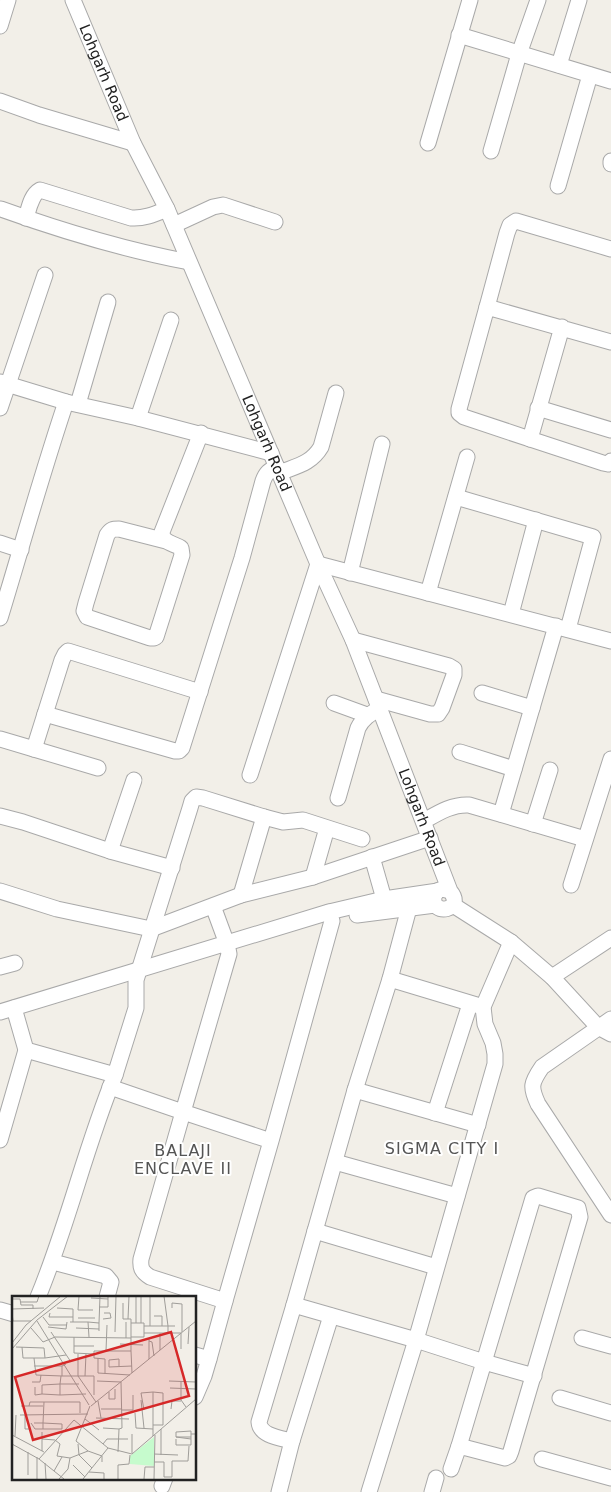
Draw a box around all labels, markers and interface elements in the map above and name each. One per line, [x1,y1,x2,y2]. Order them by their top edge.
street label: Lohgarh Road [75,22,132,124]
street label: Lohgarh Road [238,392,295,494]
street label: Lohgarh Road [395,766,449,869]
district label: SIGMA CITY I [385,1139,499,1158]
district label: BALAJI ENCLAVE II [134,1141,232,1178]
inset map [12,1296,196,1480]

